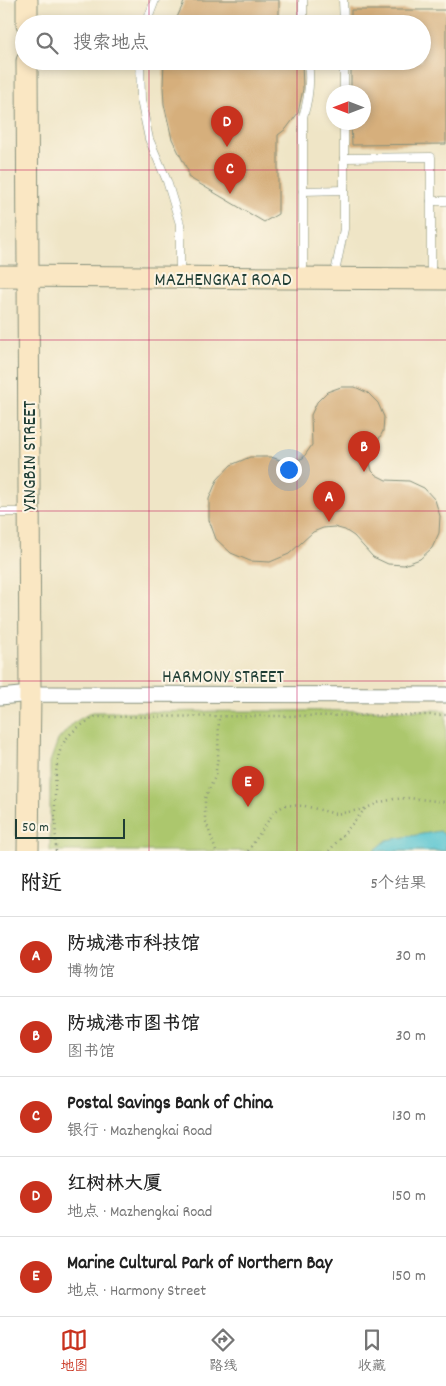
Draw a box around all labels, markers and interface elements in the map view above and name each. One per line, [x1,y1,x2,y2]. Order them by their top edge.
search box [15,15,431,70]
icon: search [33,29,61,57]
text: 搜索地点 [73,31,149,58]
north arrow [326,85,371,130]
pin: D [211,106,243,147]
pin: C [214,153,246,194]
street label: MAZHENGKAI ROAD [155,268,292,295]
street label: YINGBIN STREET [18,400,45,511]
pin: B [348,431,380,472]
your location [276,457,302,483]
pin: A [313,481,345,522]
street label: HARMONY STREET [162,665,284,692]
pin: E [232,766,264,807]
scale bar [15,816,125,839]
text: 50 m [22,818,49,838]
text: 附近 [20,870,62,900]
text: 5个结果 [371,873,426,896]
text: 防城港市科技馆 [67,932,200,959]
text: A [32,945,40,968]
text: 30 m [396,945,426,968]
text: 博物馆 [67,961,115,984]
text: 防城港市图书馆 [67,1012,200,1039]
text: B [32,1025,40,1048]
text: 30 m [396,1025,426,1048]
text: 图书馆 [67,1041,115,1064]
text: Postal Savings Bank of China [67,1091,273,1118]
text: C [32,1105,40,1128]
text: 130 m [392,1105,426,1128]
text: 银行 · Mazhengkai Road [67,1120,212,1143]
text: 红树林大厦 [67,1172,162,1199]
text: D [32,1185,40,1208]
text: 150 m [392,1185,426,1208]
text: 地点 · Mazhengkai Road [67,1201,212,1224]
text: Marine Cultural Park of Northern Bay [67,1251,332,1278]
text: E [32,1265,40,1288]
text: 150 m [392,1265,426,1288]
text: 地点 · Harmony Street [67,1280,206,1303]
tab: 地图 [60,1326,88,1377]
tab: 路线 [209,1326,237,1377]
tab: 收藏 [358,1326,386,1377]

